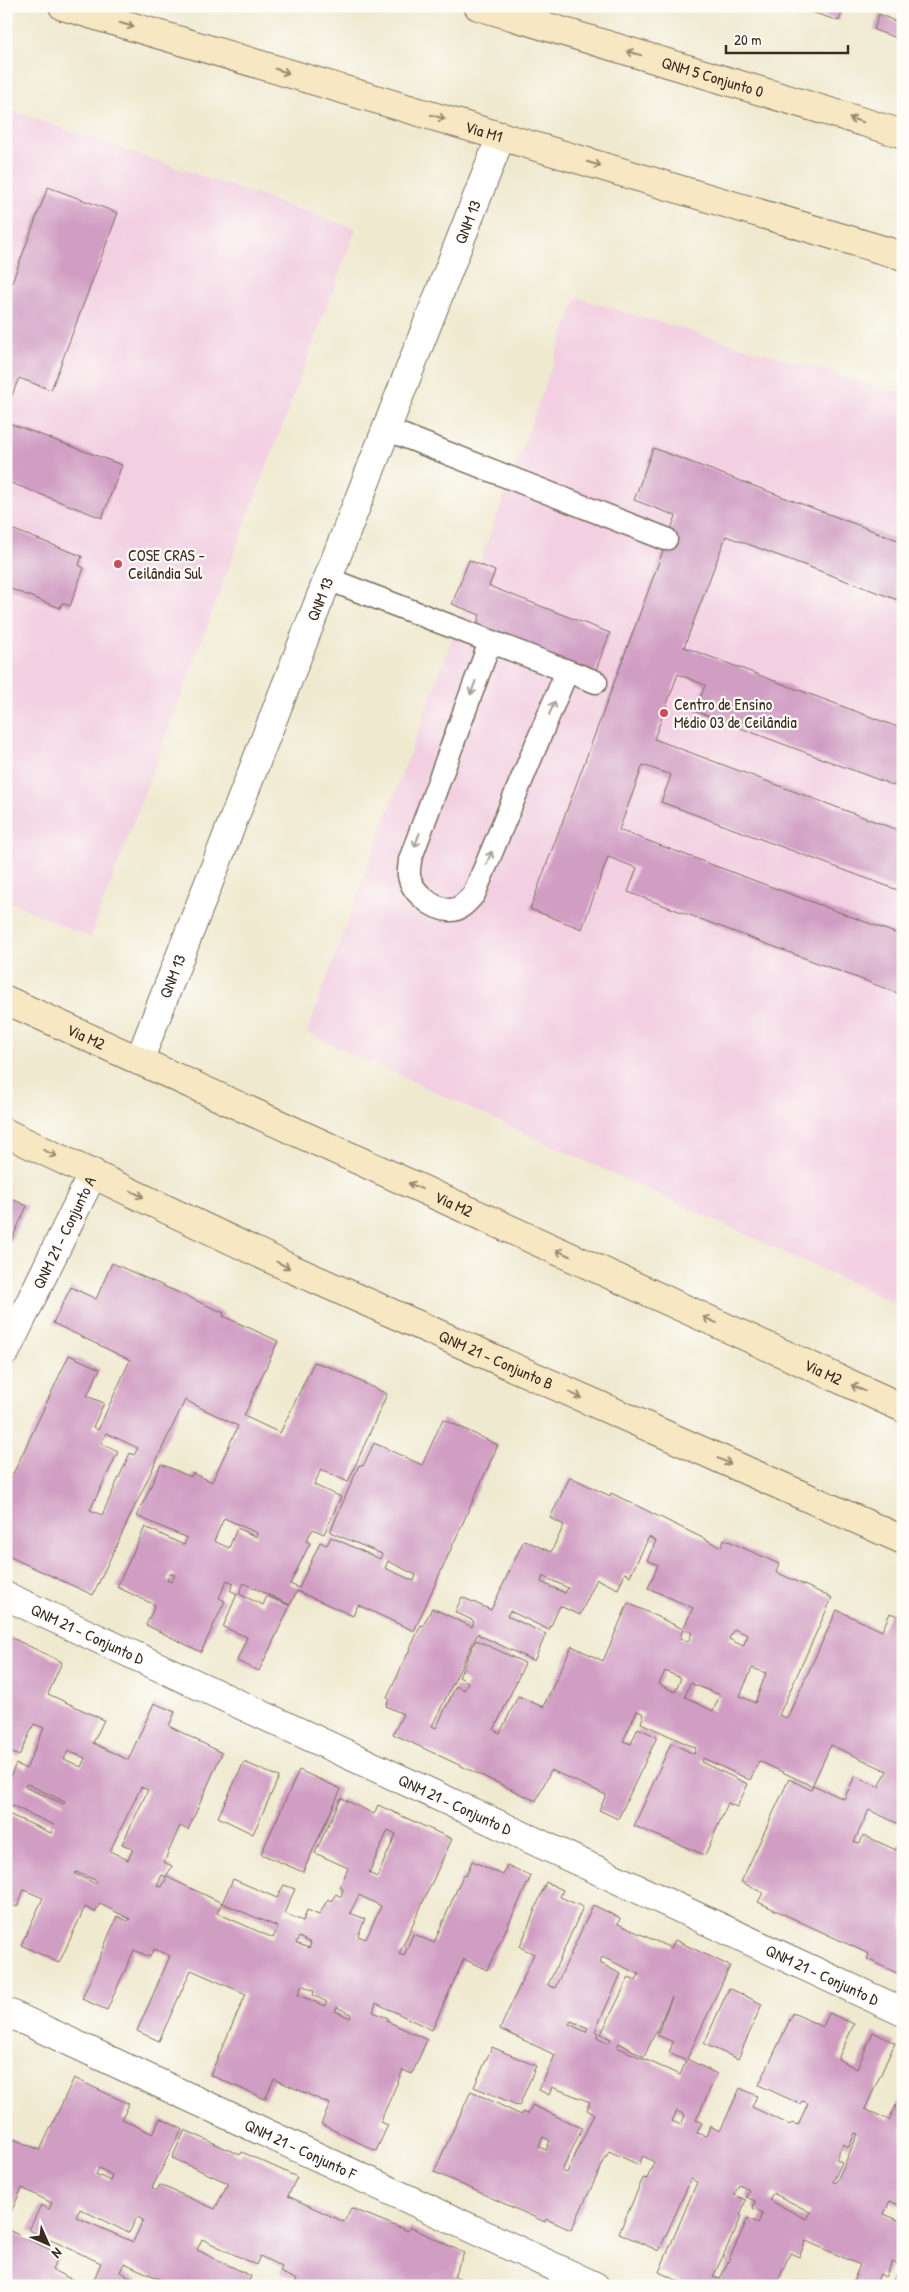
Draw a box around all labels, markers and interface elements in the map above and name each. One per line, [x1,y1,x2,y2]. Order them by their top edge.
one-way arrow [118,21,134,31]
scale bar [726,22,849,54]
text: 20 m [734,29,761,50]
one-way arrow [626,48,642,57]
street label: QNM 5 Conjunto 0 [659,51,766,102]
one-way arrow [274,67,290,77]
one-way arrow [430,113,446,123]
street label: Via M1 [462,115,505,147]
one-way arrow [848,115,864,125]
one-way arrow [586,159,602,169]
street label: QNM 13 [449,197,486,247]
place label: COSE CRAS - Ceilândia Sul [128,544,205,584]
marker: COSE CRAS - Ceilândia Sul [112,558,124,570]
street label: QNM 13 [301,574,338,624]
one-way arrow [468,680,477,695]
place label: Centro de Ensino Médio 03 de Ceilândia [674,693,797,733]
one-way arrow [547,701,557,716]
marker: Centro de Ensino Médio 03 de Ceilândia [658,707,670,719]
one-way arrow [412,832,421,848]
one-way arrow [485,851,495,866]
street label: QNM 13 [154,951,191,1001]
street label: Via M2 [64,1018,109,1055]
one-way arrow [42,1148,57,1158]
street label: QNM 21 - Conjunto A [27,1172,101,1292]
one-way arrow [408,1180,423,1190]
street label: Via M2 [431,1185,477,1222]
one-way arrow [129,1190,144,1199]
one-way arrow [556,1248,571,1258]
one-way arrow [275,1261,290,1270]
one-way arrow [703,1315,718,1325]
street label: QNM 21 - Conjunto B [435,1324,557,1394]
street label: Via M2 [801,1354,846,1390]
one-way arrow [851,1382,866,1392]
one-way arrow [567,1391,582,1400]
one-way arrow [716,1457,731,1466]
street label: QNM 21 - Conjunto D [27,1598,148,1670]
street label: QNM 21 - Conjunto D [395,1769,516,1840]
street label: QNM 21 - Conjunto D [762,1939,883,2011]
street label: QNM 21 - Conjunto F [241,2114,361,2185]
north arrow [22,2220,72,2270]
text: N [48,2244,67,2263]

